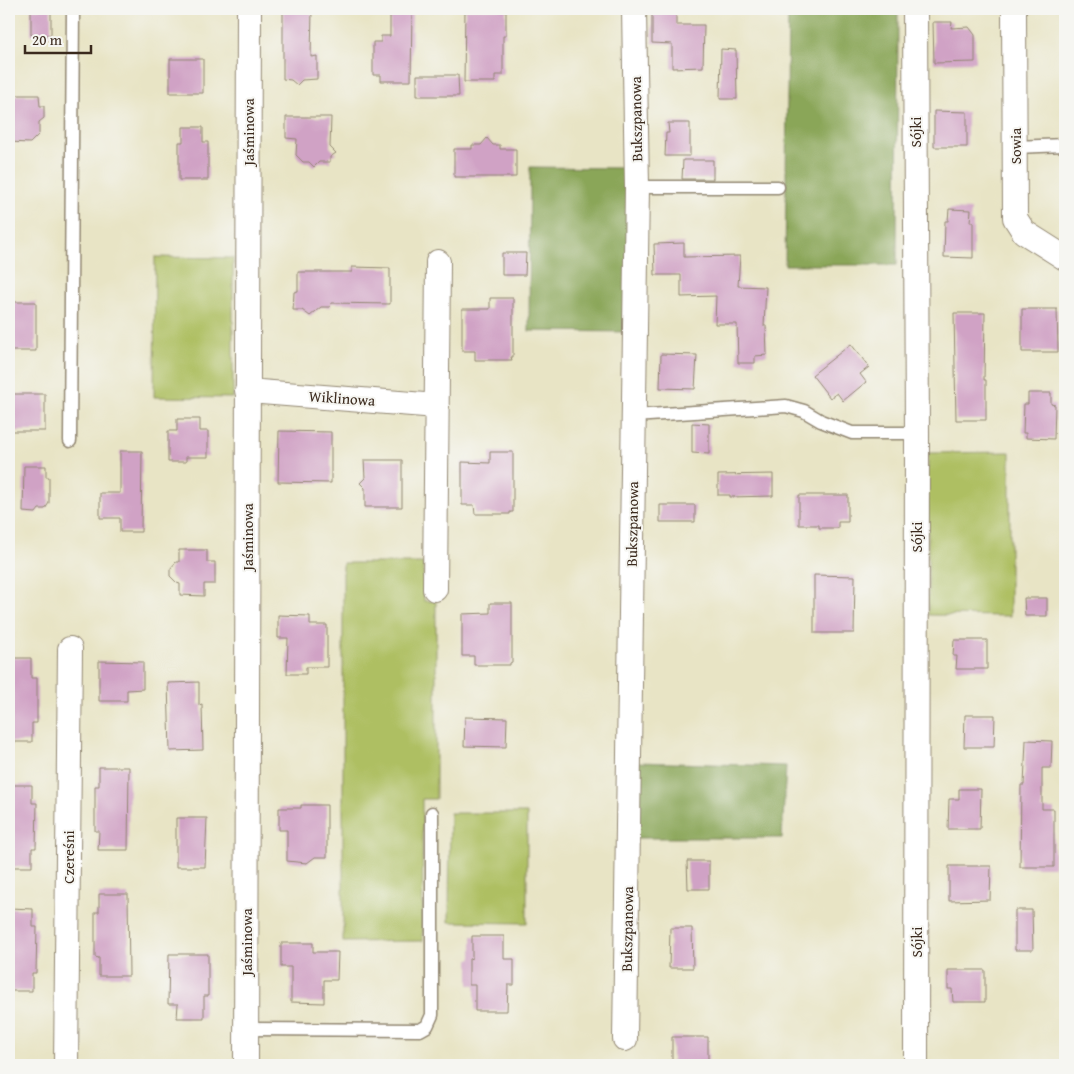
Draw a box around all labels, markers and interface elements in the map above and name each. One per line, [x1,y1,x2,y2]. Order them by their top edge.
scale bar [25,22,91,54]
text: 20 m [32,29,63,50]
street label: Bukszpanowa [625,76,647,162]
street label: Jaśminowa [238,98,259,168]
street label: Sójki [905,117,926,147]
street label: Sowia [1005,128,1026,164]
street label: Wiklinowa [308,385,376,411]
street label: Bukszpanowa [621,481,643,567]
street label: Jaśminowa [237,503,258,573]
street label: Sójki [906,522,927,552]
street label: Czereśni [58,830,79,884]
street label: Bukszpanowa [616,886,638,972]
street label: Jaśminowa [236,908,257,978]
street label: Sójki [906,927,927,957]

